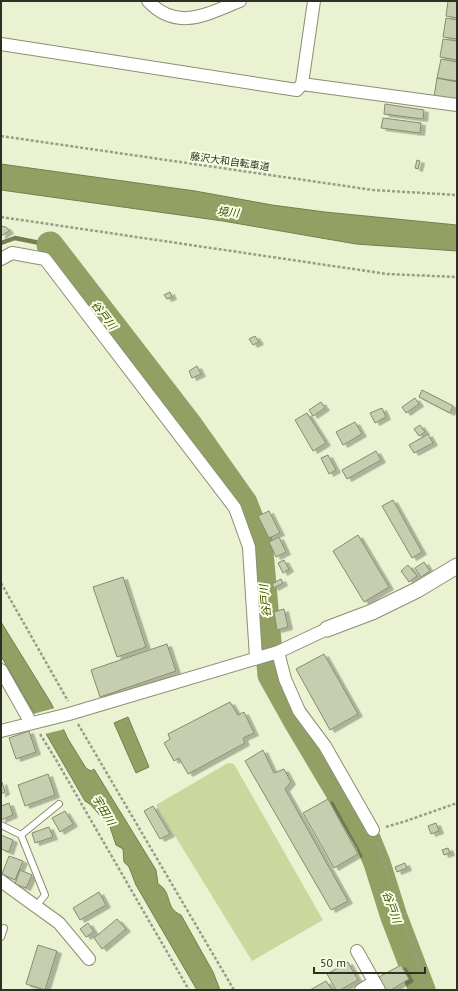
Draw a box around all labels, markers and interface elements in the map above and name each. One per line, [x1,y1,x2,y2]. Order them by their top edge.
street label: 藤沢大和自転車道 [189,149,270,173]
water label: 境川 [216,204,241,220]
water label: 谷戸川 [88,298,120,333]
water label: 谷戸川 [257,583,273,618]
water label: 宇田川 [90,792,119,829]
water label: 谷戸川 [380,889,405,926]
scale bar [314,949,425,975]
text: 50 m [320,955,346,970]

